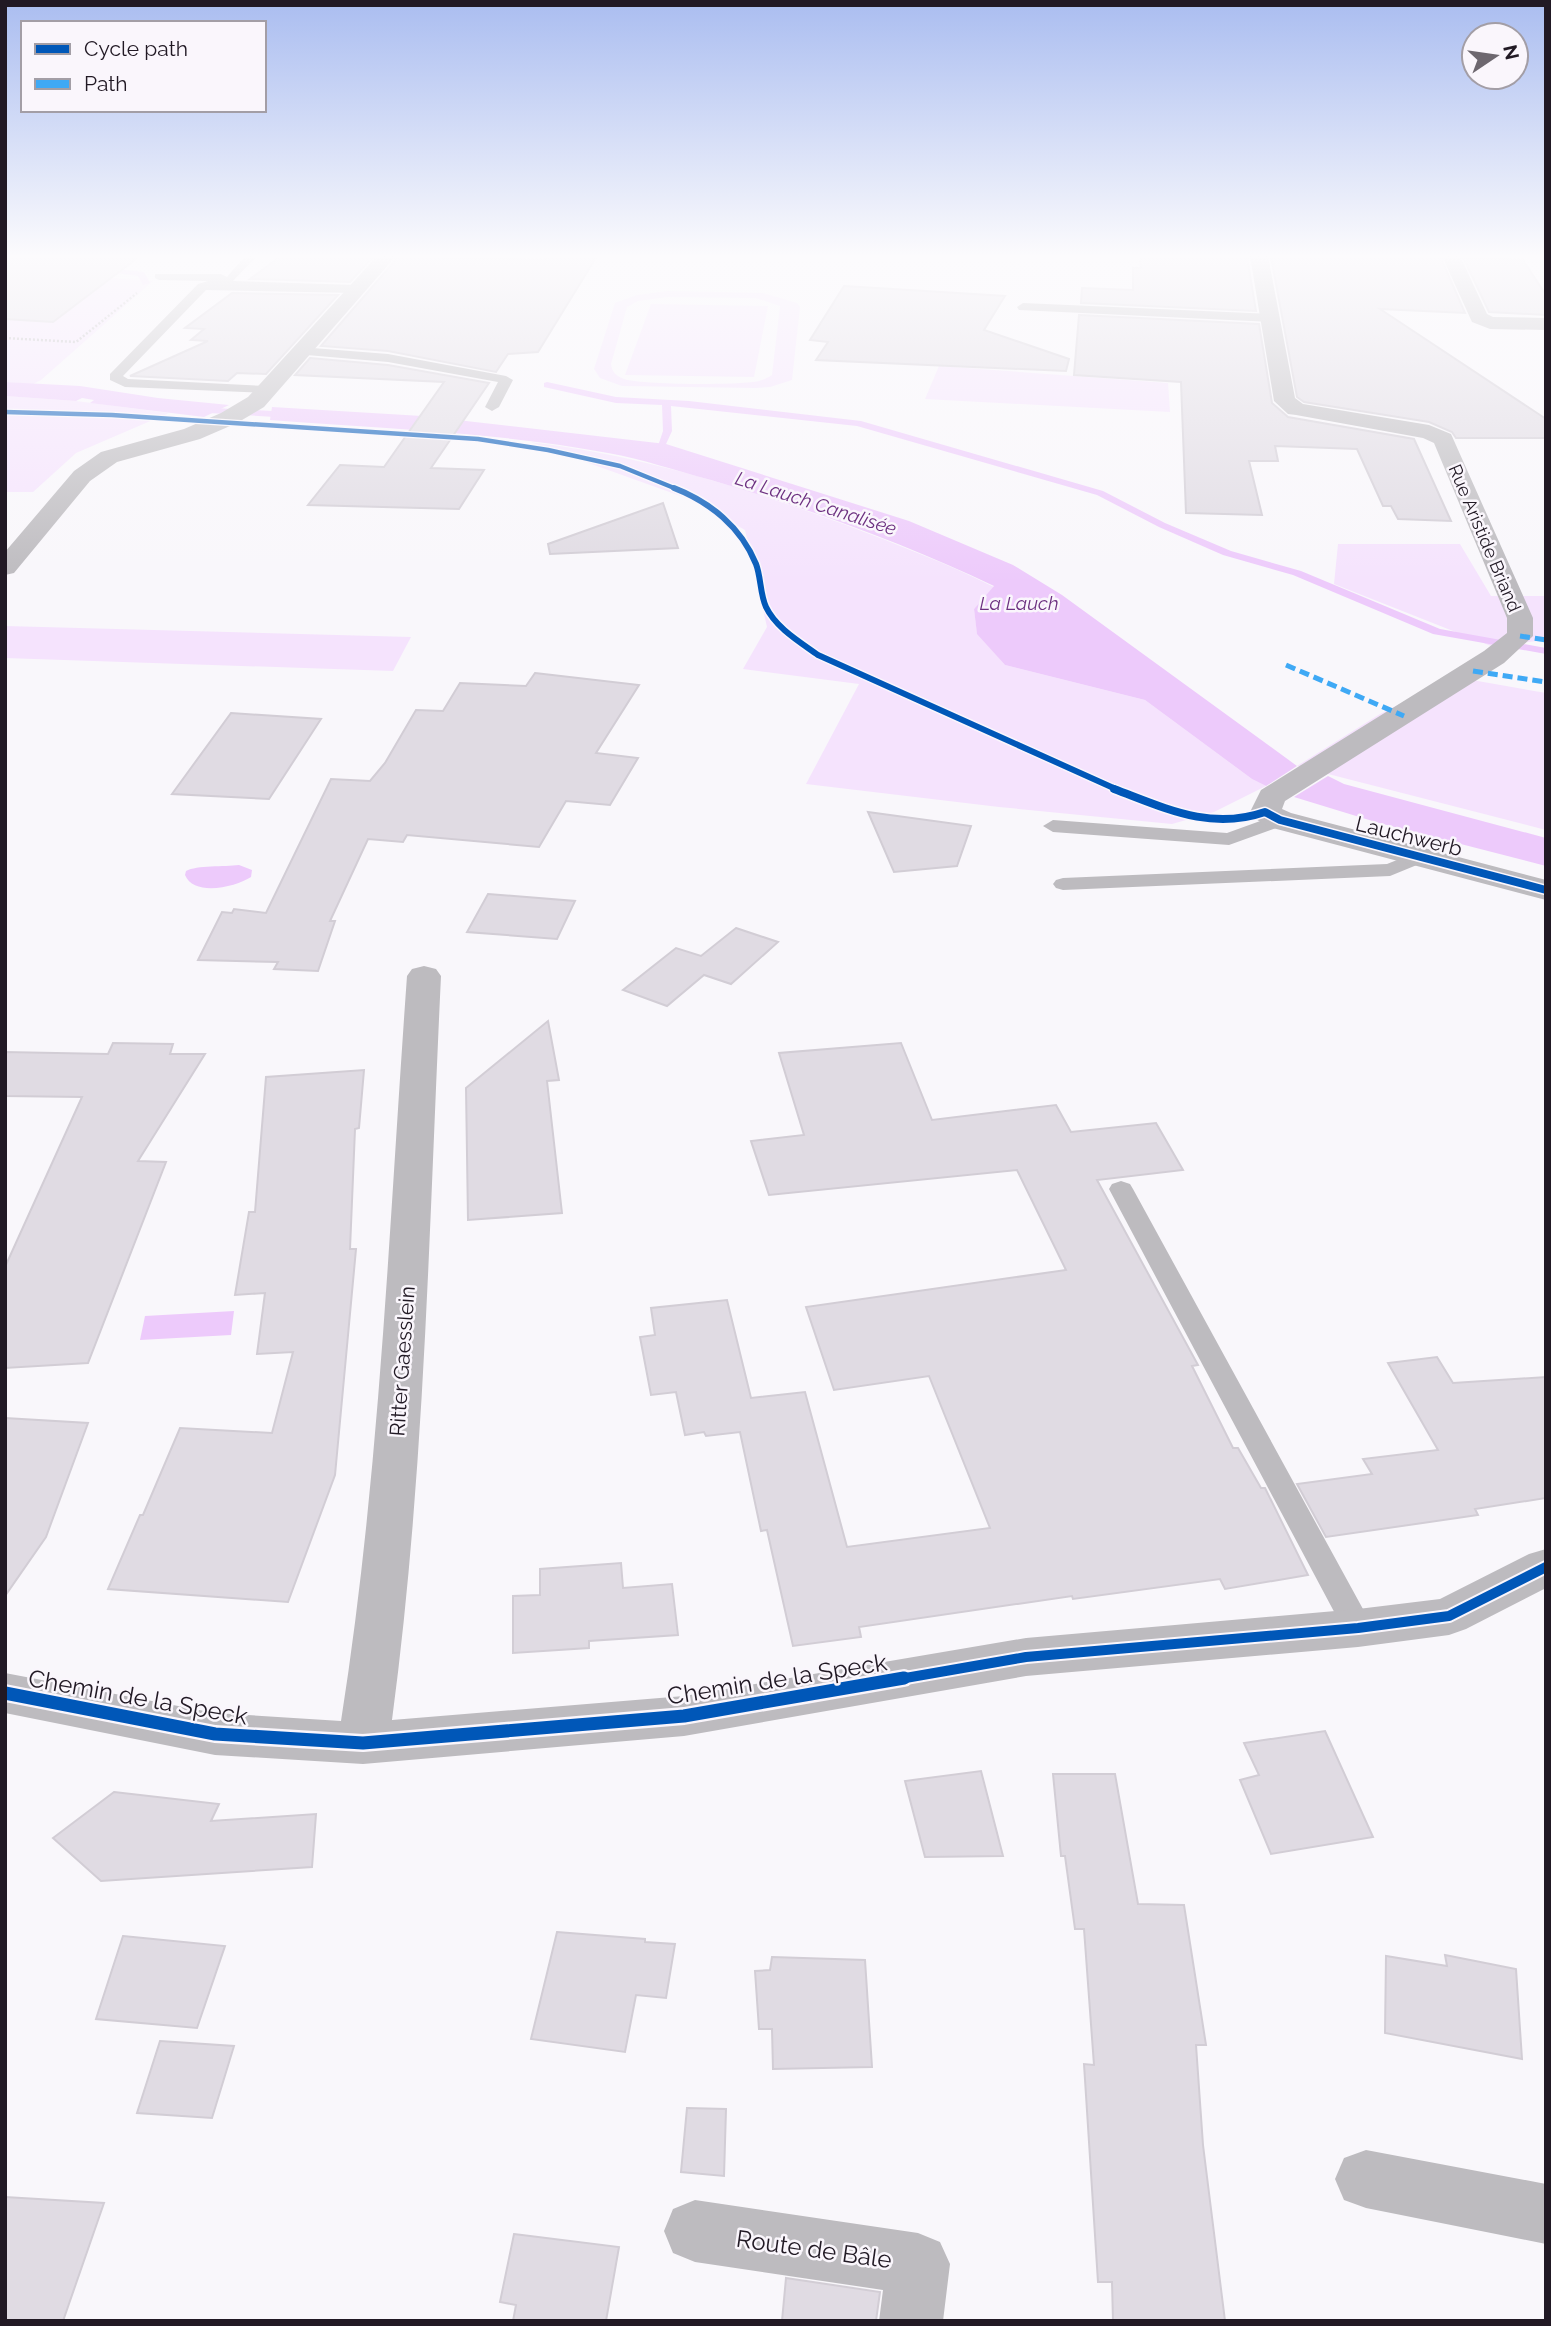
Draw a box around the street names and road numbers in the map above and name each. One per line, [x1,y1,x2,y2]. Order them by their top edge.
street label: Rue Aristide Briand [1444,461,1526,615]
street label: Lauchwerb [1353,811,1465,861]
street label: Ritter Gaesslein [384,1285,420,1437]
street label: Chemin de la Speck [665,1647,889,1711]
street label: Chemin de la Speck [26,1663,250,1731]
street label: Route de Bâle [734,2224,894,2274]

